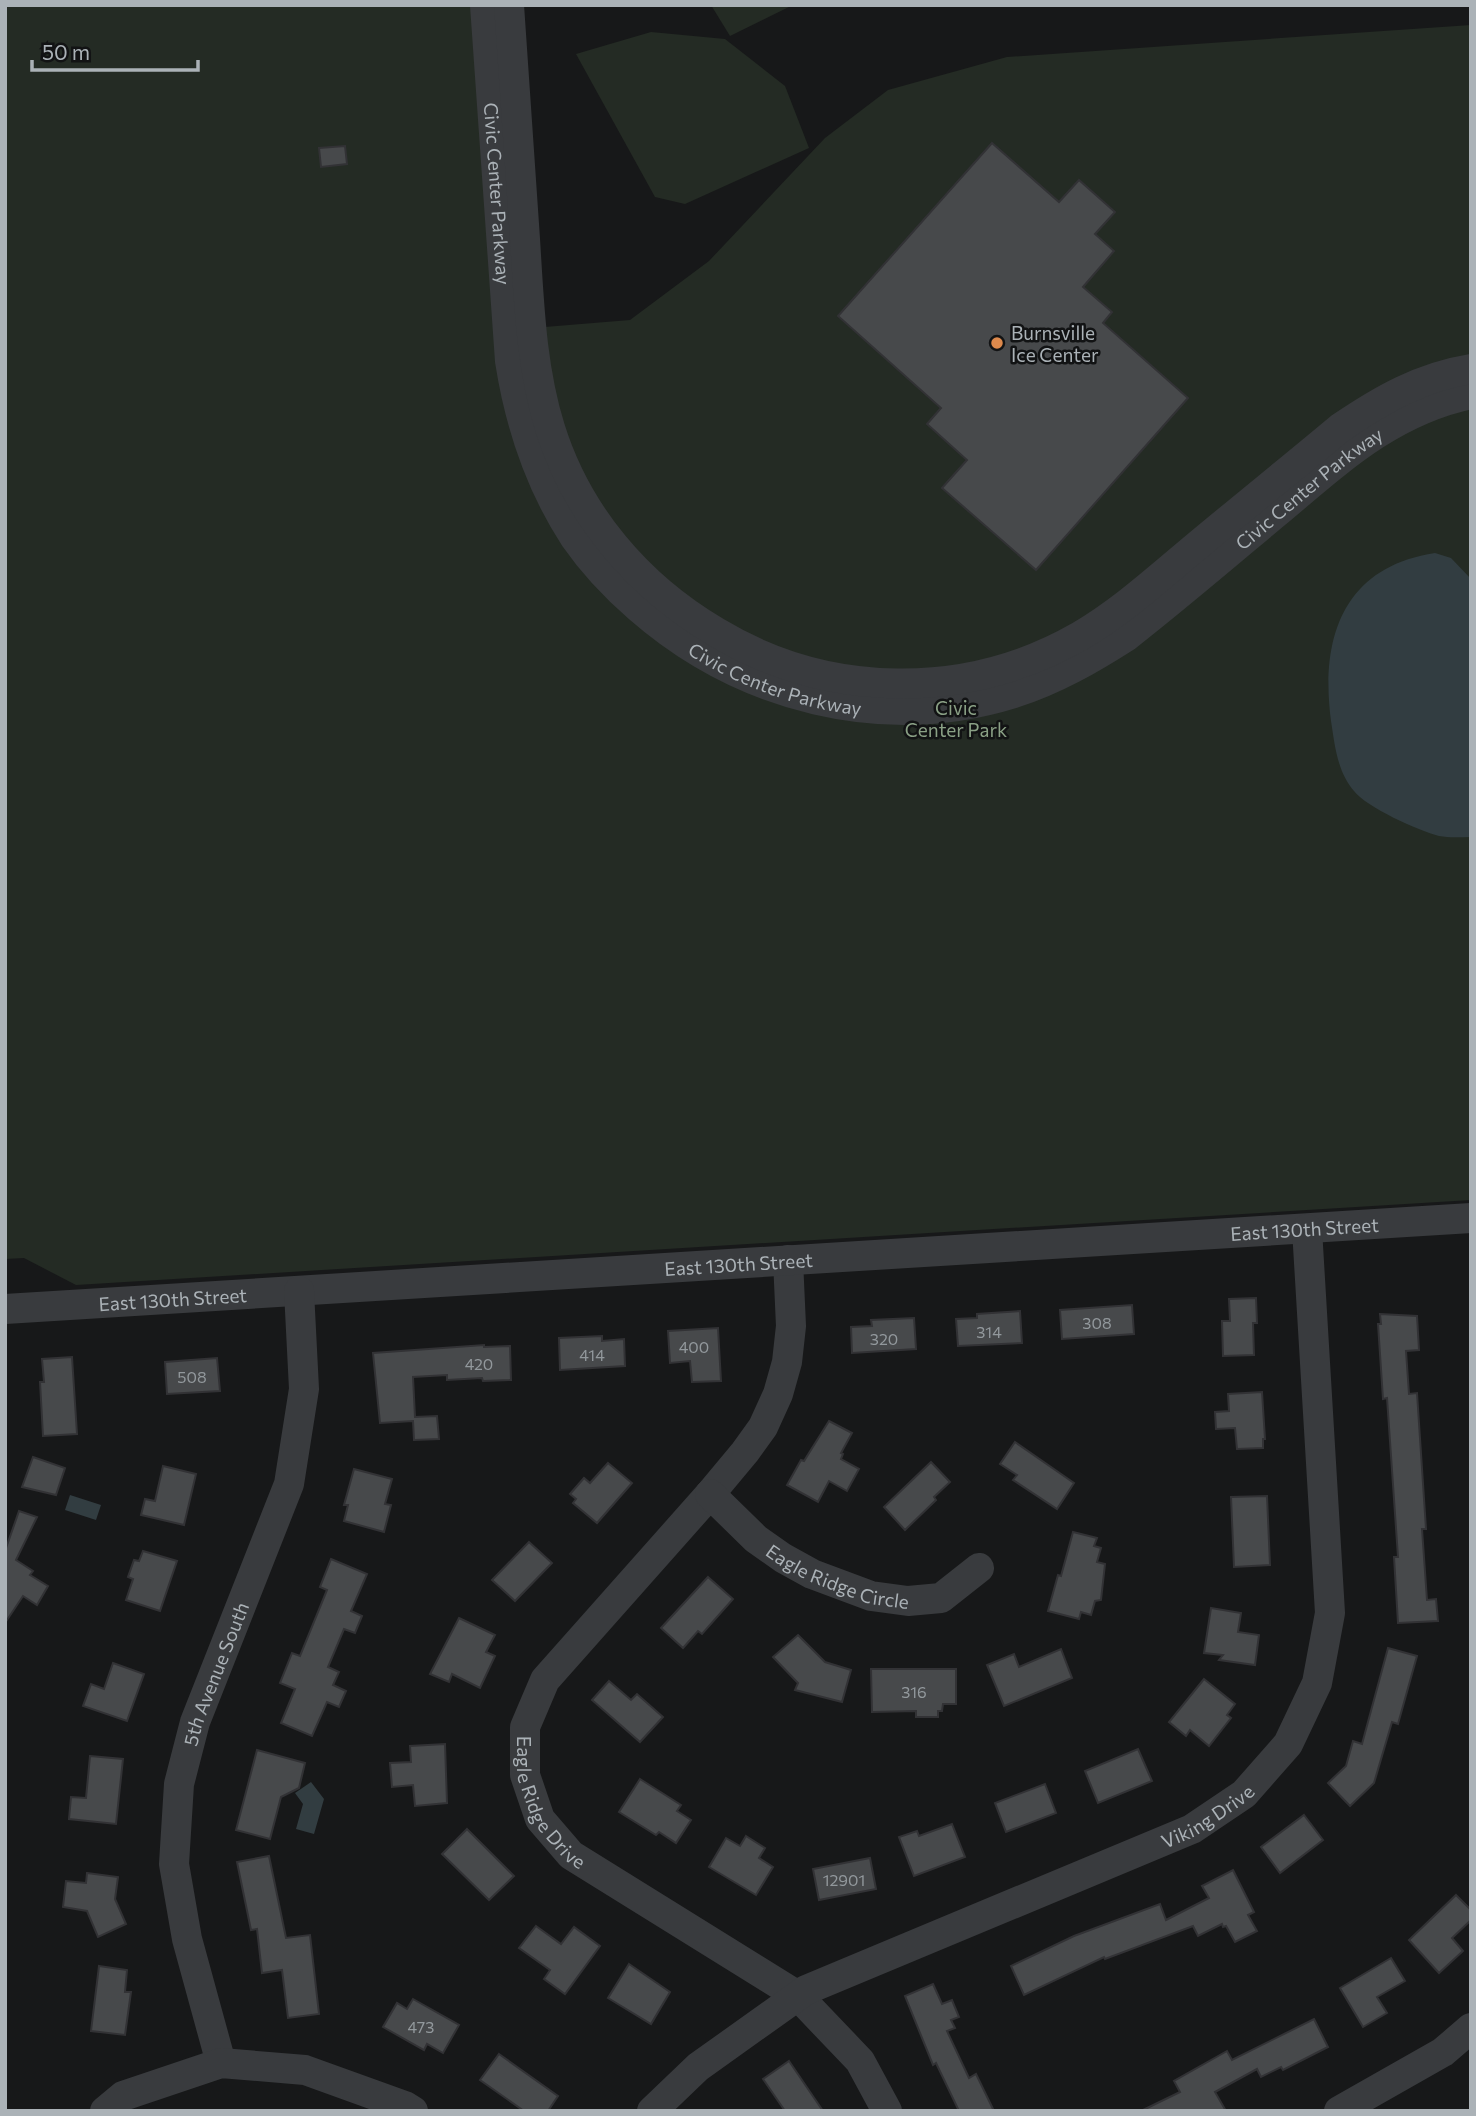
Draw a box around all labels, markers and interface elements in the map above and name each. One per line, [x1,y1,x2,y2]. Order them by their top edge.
scale bar [32,28,198,72]
text: 50 m [42,39,90,64]
street label: Civic Center Parkway [480,102,516,286]
place label: Burnsville Ice Center [1011,321,1099,366]
marker: Burnsville Ice Center [989,335,1005,351]
street label: Civic Center Parkway [1230,422,1387,554]
street label: Civic Center Parkway [685,637,863,719]
park label: Civic Center Park [905,696,1007,741]
street label: East 130th Street [1230,1212,1380,1244]
street label: East 130th Street [664,1247,814,1280]
street label: East 130th Street [98,1282,248,1315]
house number: 308 [1082,1313,1112,1332]
house number: 314 [976,1322,1002,1341]
house number: 320 [870,1329,898,1348]
house number: 400 [679,1337,709,1356]
house number: 414 [579,1345,605,1364]
house number: 420 [465,1354,493,1373]
house number: 508 [177,1367,207,1386]
street label: Eagle Ridge Circle [762,1539,911,1613]
street label: 5th Avenue South [178,1599,253,1748]
house number: 316 [901,1682,927,1701]
street label: Eagle Ridge Drive [513,1736,590,1873]
street label: Viking Drive [1158,1780,1258,1852]
house number: 12901 [823,1870,865,1889]
house number: 473 [408,2017,434,2036]

